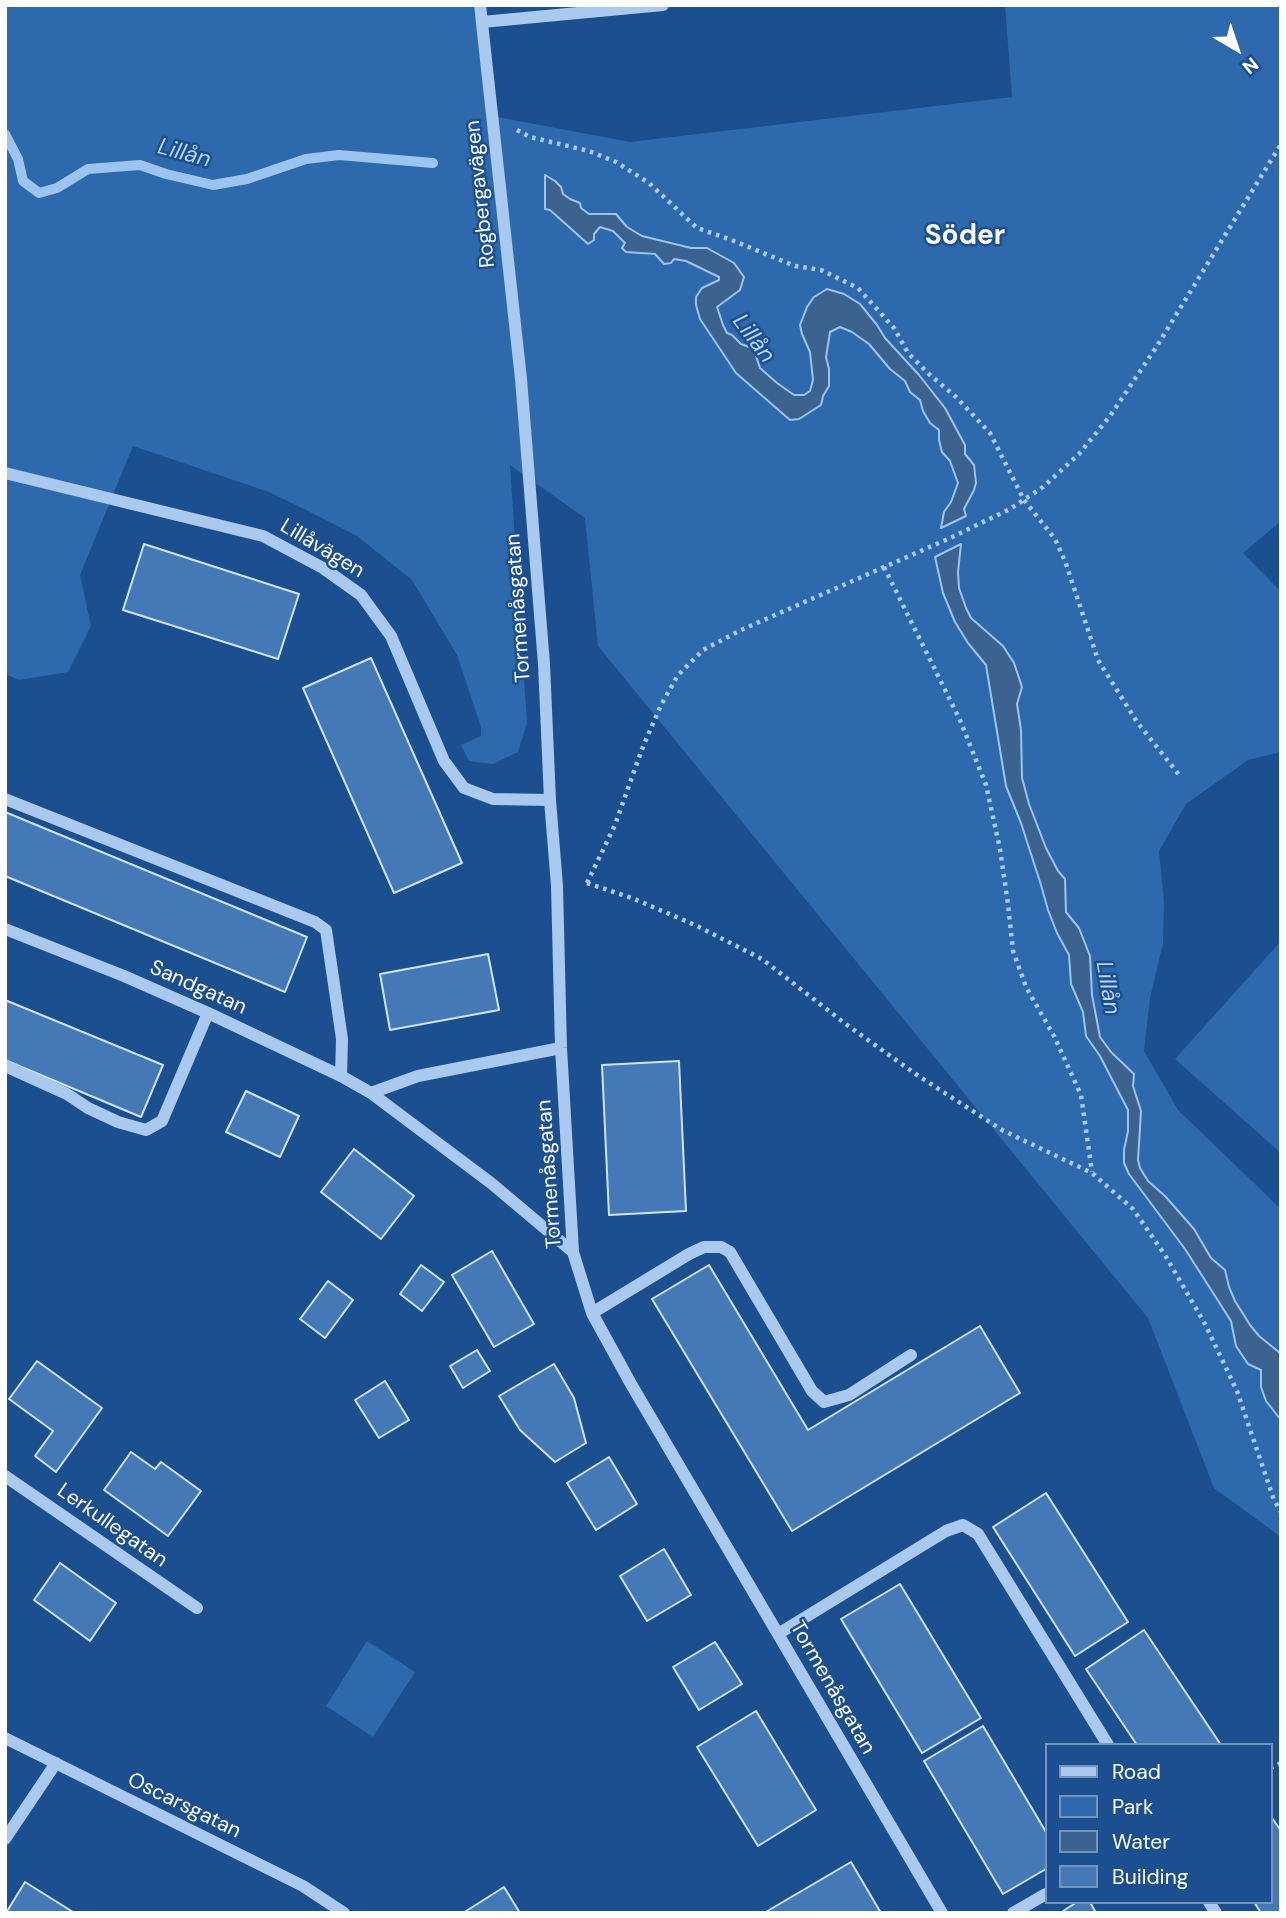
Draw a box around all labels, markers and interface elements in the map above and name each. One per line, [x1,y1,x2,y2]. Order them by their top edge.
north arrow [1202,14,1272,84]
text: N [1237,52,1264,80]
street label: Rogbergavägen [461,119,501,269]
water label: Lillån [154,134,214,174]
district label: Söder [925,220,1005,254]
water label: Lillån [726,309,780,369]
street label: Lillåvägen [275,514,369,584]
street label: Tormenåsgatan [501,533,537,683]
street label: Sandgatan [146,955,250,1021]
water label: Lillån [1089,959,1125,1017]
street label: Tormenåsgatan [532,1099,568,1249]
street label: Lerkullegatan [52,1479,172,1573]
street label: Tormenåsgatan [784,1617,880,1759]
legend [1044,1743,1272,1904]
text: Road [1112,1758,1161,1786]
street label: Oscarsgatan [123,1768,245,1844]
text: Park [1112,1793,1153,1821]
text: Water [1112,1828,1170,1856]
text: Building [1112,1863,1188,1891]

